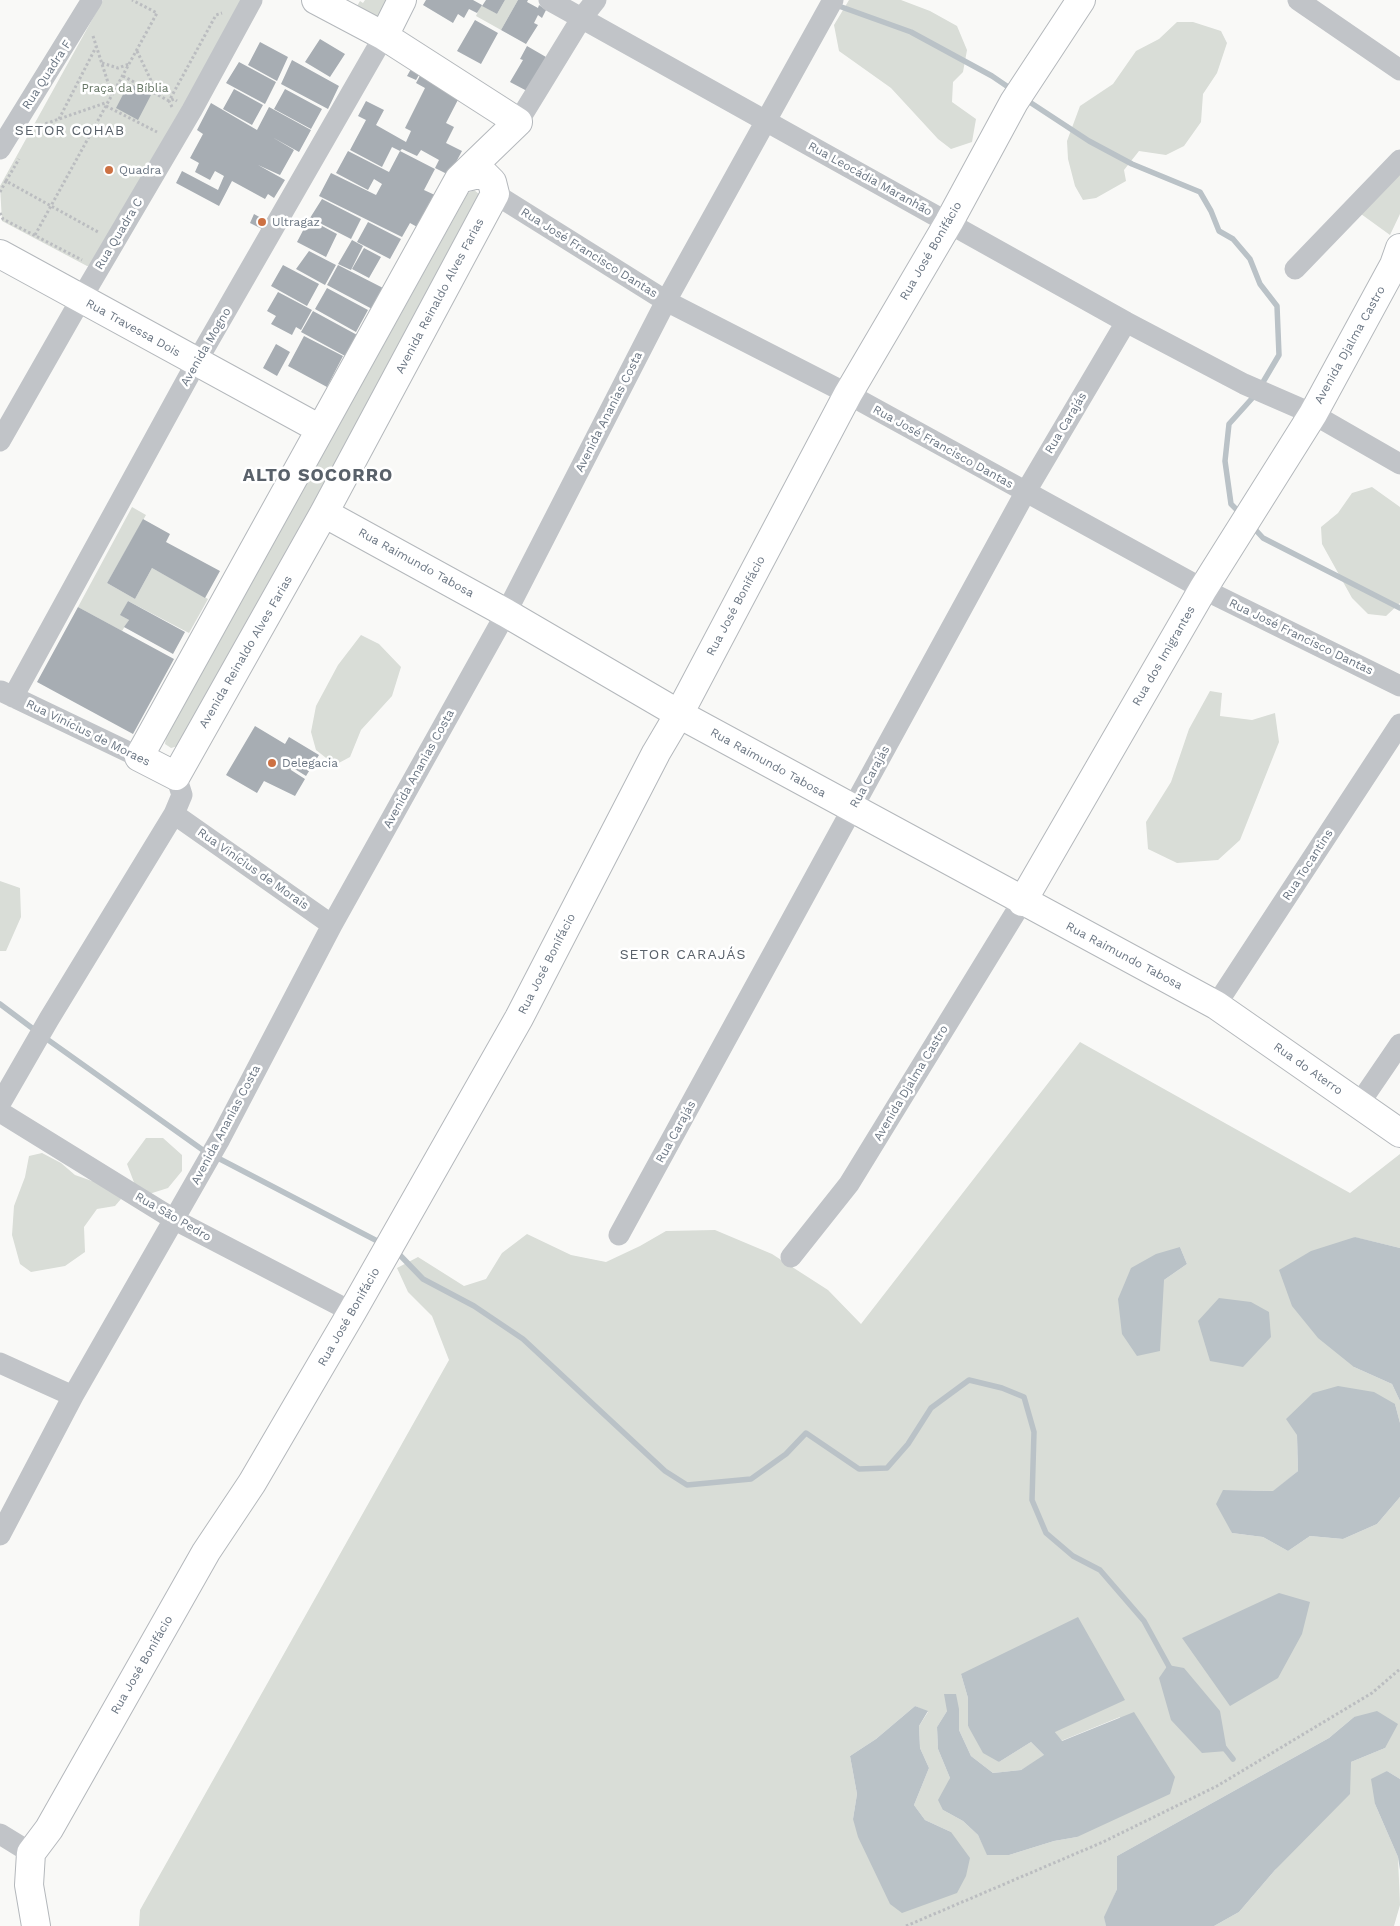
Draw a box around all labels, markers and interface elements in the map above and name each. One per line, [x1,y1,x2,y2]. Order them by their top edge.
street label: Rua Quadra F [19,38,75,112]
park label: Praça da Bíblia [81,81,169,95]
district label: SETOR COHAB [13,123,127,139]
street label: Rua Leocádia Maranhão [805,139,935,219]
place label: Quadra [119,163,161,177]
marker: Quadra [103,164,115,176]
street label: Rua Quadra C [92,196,146,272]
street label: Rua José Bonifácio [897,199,965,303]
street label: Rua José Francisco Dantas [518,205,660,301]
place label: Ultragaz [272,215,320,229]
marker: Ultragaz [256,216,268,228]
street label: Avenida Reinaldo Alves Farias [393,216,487,376]
street label: Avenida Djalma Castro [1312,284,1388,406]
street label: Rua Travessa Dois [83,296,183,360]
street label: Avenida Mogno [178,305,234,389]
street label: Avenida Ananias Costa [572,349,646,475]
street label: Rua Carajás [1042,390,1090,456]
street label: Rua José Francisco Dantas [870,402,1016,492]
district label: ALTO SOCORRO [241,465,395,487]
street label: Rua Raimundo Tabosa [356,525,476,601]
street label: Rua José Bonifácio [704,553,768,659]
street label: Avenida Reinaldo Alves Farias [196,573,296,731]
street label: Rua José Francisco Dantas [1227,596,1375,678]
street label: Rua dos Imigrantes [1130,604,1198,708]
street label: Rua Vinícius de Moraes [24,697,152,769]
street label: Avenida Ananias Costa [380,707,458,831]
street label: Rua Raimundo Tabosa [708,725,828,801]
street label: Rua Carajás [847,743,893,811]
place label: Delegacia [282,756,338,770]
marker: Delegacia [266,757,278,769]
street label: Rua Vinícius de Morais [195,825,311,913]
street label: Rua Tocantins [1280,827,1336,903]
street label: Rua José Bonifácio [515,911,579,1017]
street label: Rua Raimundo Tabosa [1063,919,1185,993]
district label: SETOR CARAJÁS [618,947,748,963]
street label: Avenida Djalma Castro [871,1022,951,1144]
street label: Rua do Aterro [1271,1040,1345,1098]
street label: Avenida Ananias Costa [188,1063,264,1187]
street label: Rua Carajás [653,1098,699,1166]
street label: Rua São Pedro [132,1189,214,1245]
street label: Rua José Bonifácio [315,1265,383,1369]
street label: Rua José Bonifácio [108,1613,176,1717]

